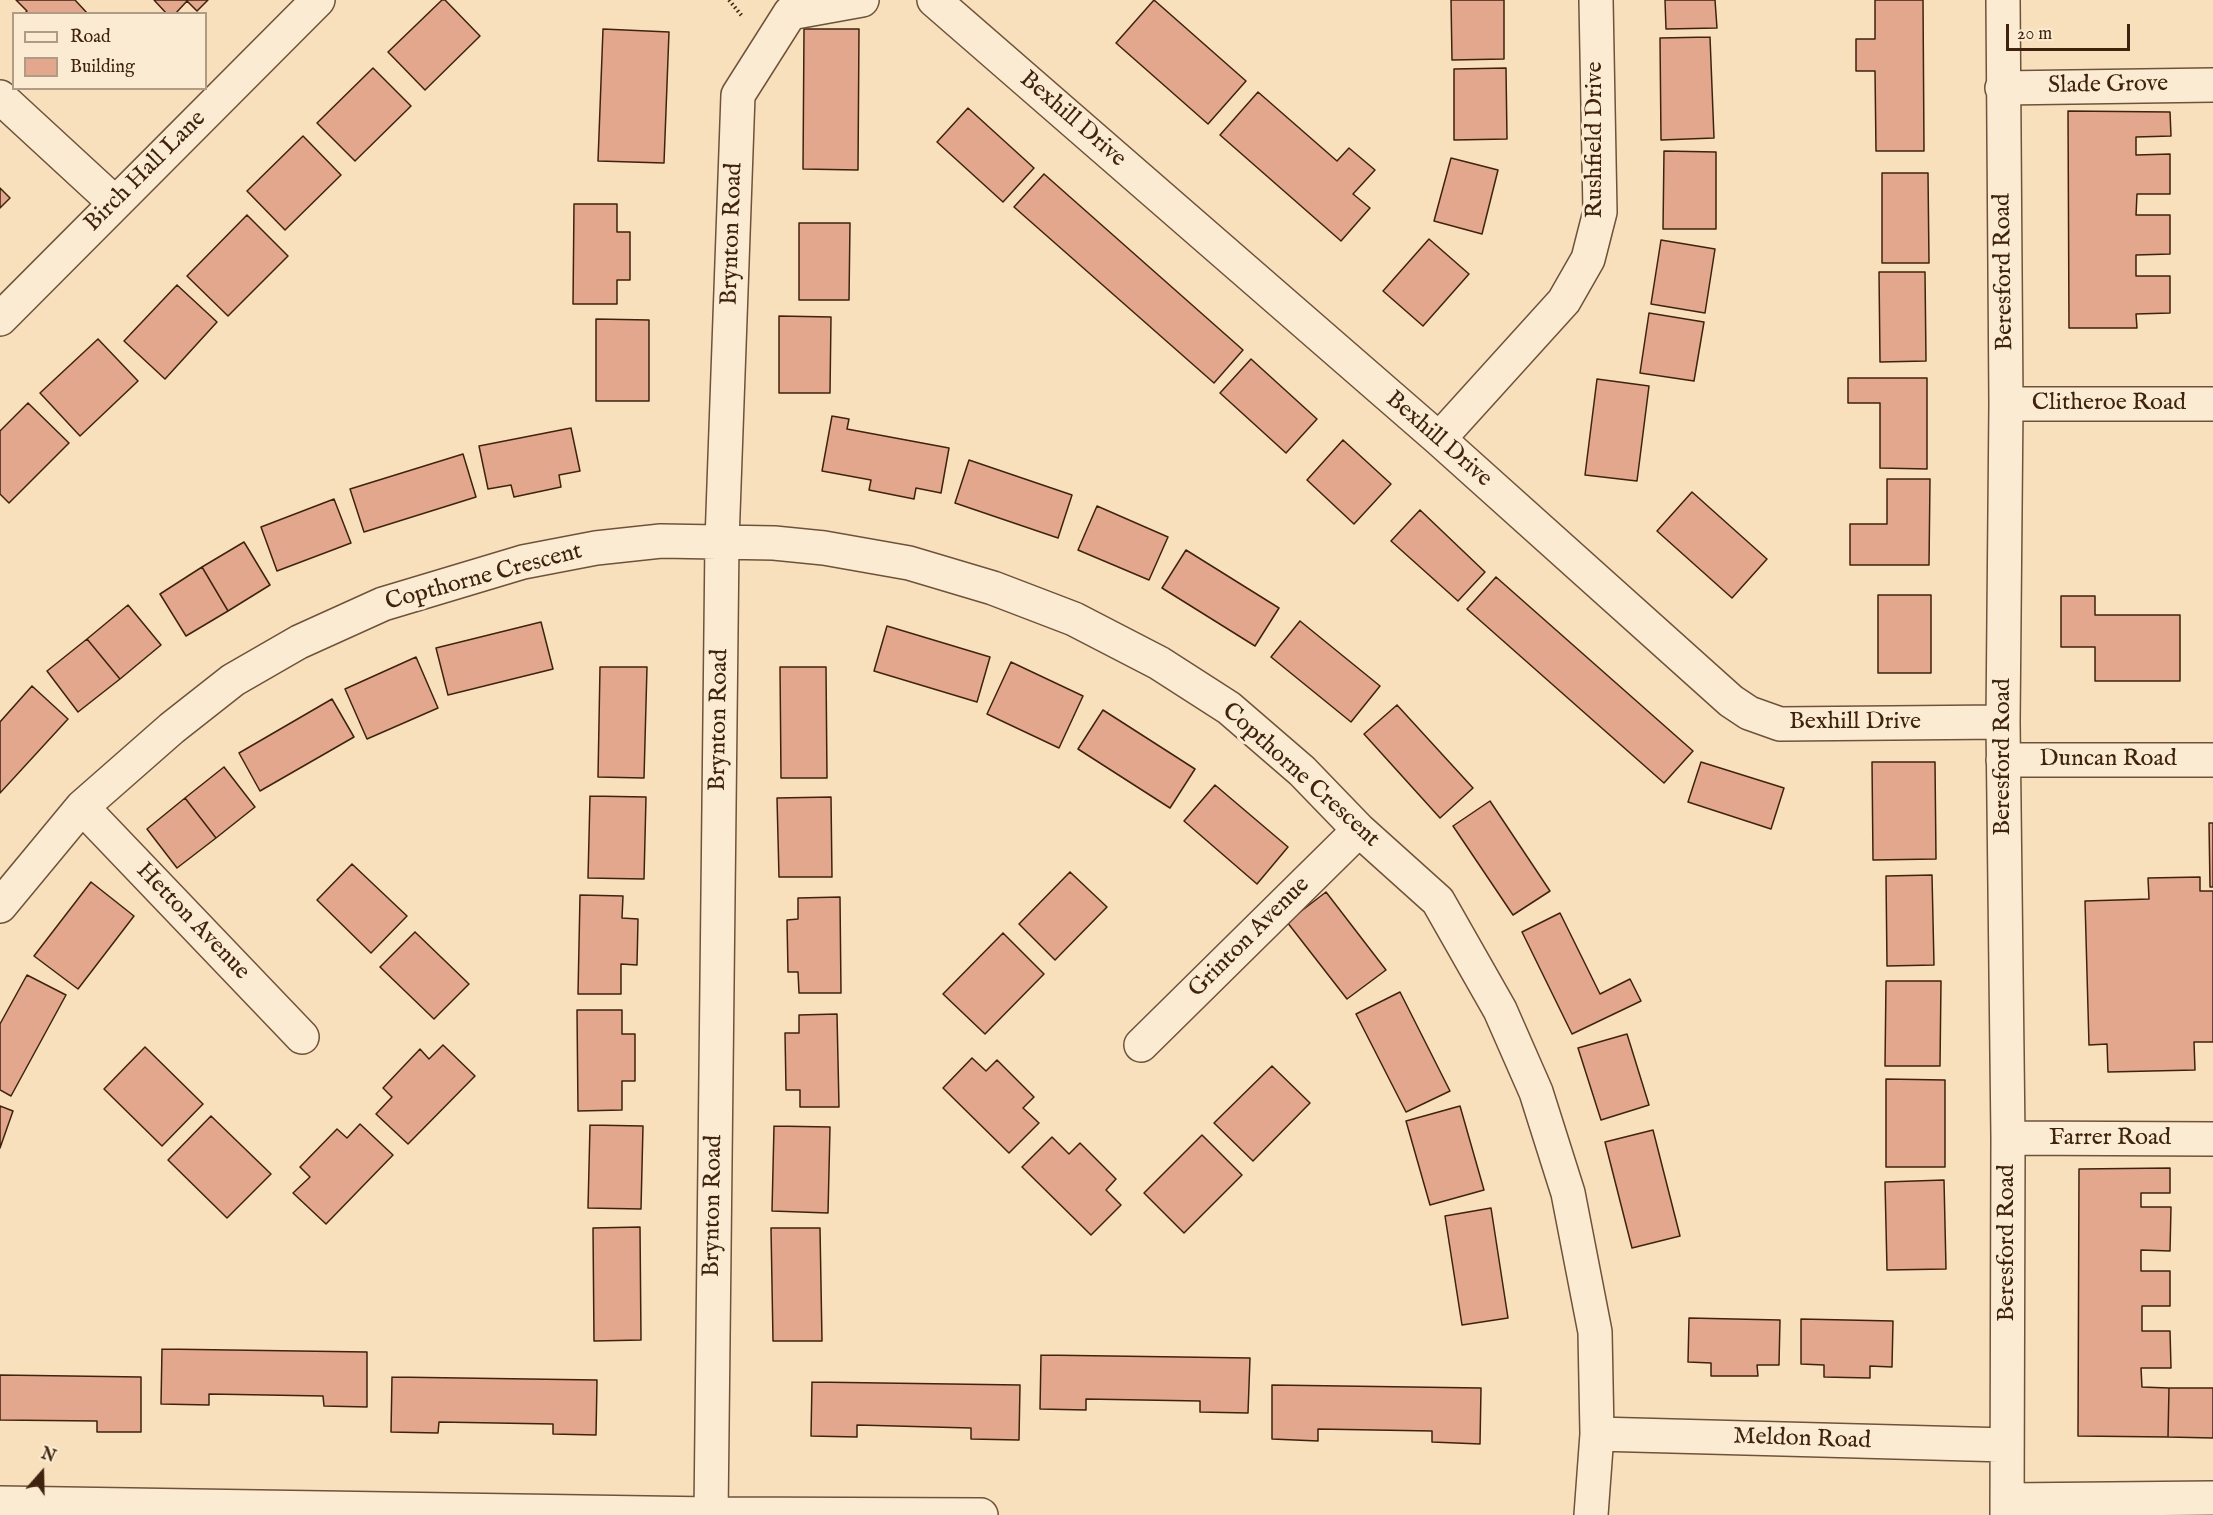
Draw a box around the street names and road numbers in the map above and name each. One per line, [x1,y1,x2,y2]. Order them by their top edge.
street label: Rushfield Drive [1582,61,1610,219]
street label: Bexhill Drive [1013,66,1131,174]
street label: Slade Grove [2048,71,2168,101]
street label: Birch Hall Lane [79,105,213,239]
street label: Brynton Road [716,162,750,306]
street label: Beresford Road [1989,193,2021,351]
street label: Bexhill Drive [1379,386,1497,494]
street label: Clitheroe Road [2032,390,2186,418]
street label: Copthorne Crescent [383,538,585,618]
street label: Brynton Road [704,649,736,791]
street label: Beresford Road [1990,678,2018,836]
street label: Copthorne Crescent [1215,698,1385,854]
street label: Bexhill Drive [1789,709,1921,737]
street label: Duncan Road [2039,746,2177,774]
street label: Hetton Avenue [129,857,255,987]
street label: Grinton Avenue [1183,871,1317,1005]
street label: Farrer Road [2049,1125,2171,1153]
street label: Brynton Road [698,1135,730,1277]
street label: Beresford Road [1994,1164,2022,1322]
street label: Meldon Road [1733,1423,1871,1457]

